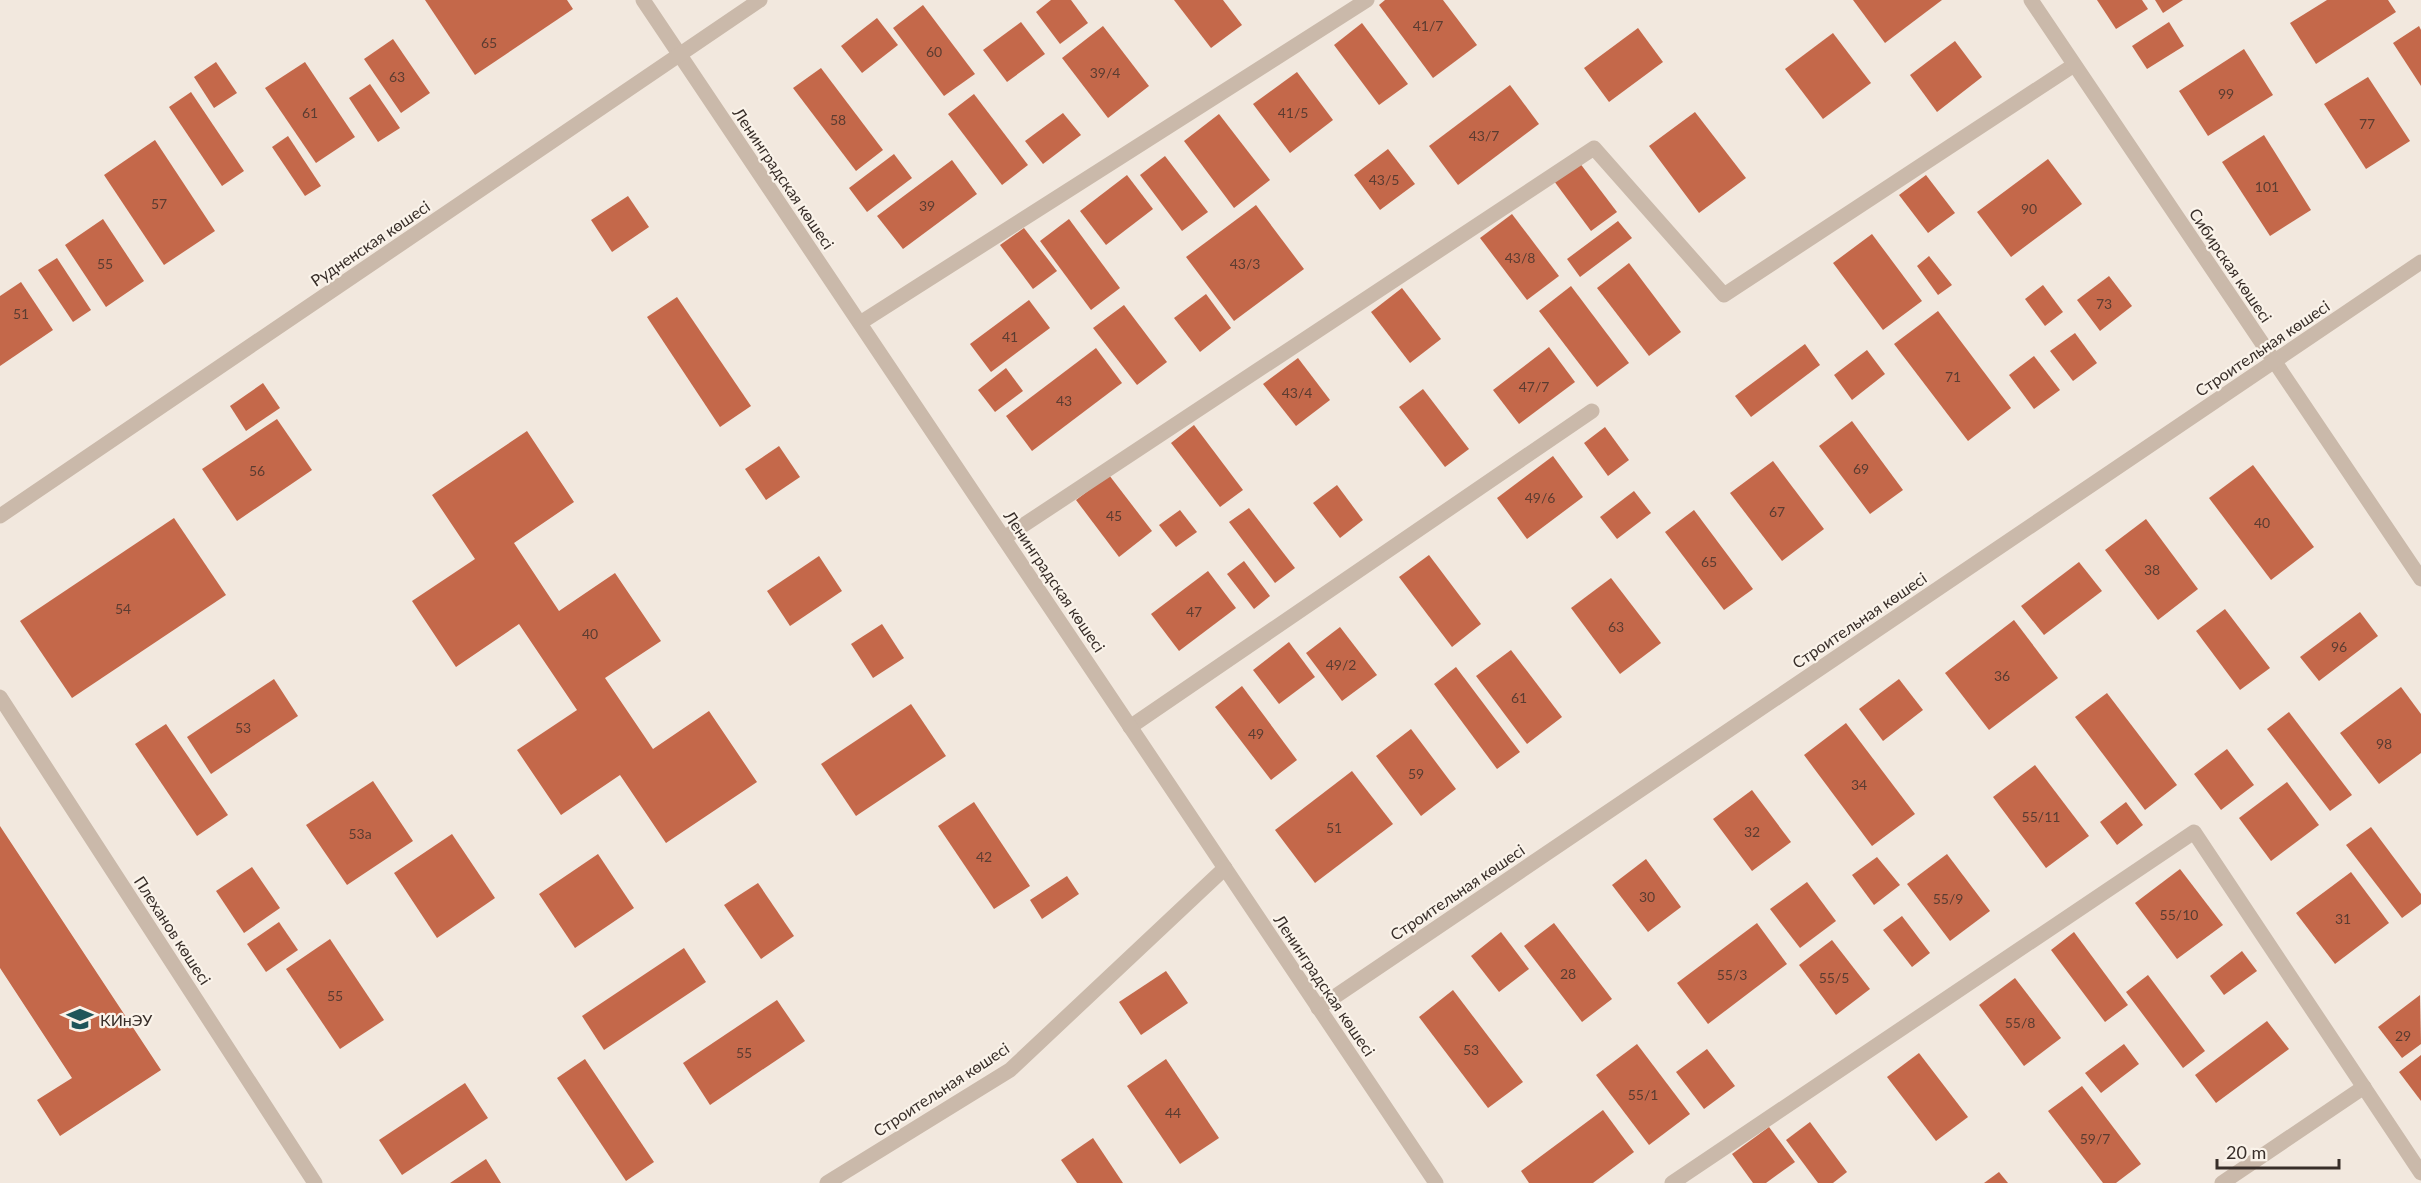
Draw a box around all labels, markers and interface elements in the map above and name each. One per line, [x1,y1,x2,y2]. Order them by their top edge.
house number: 41/7 [1413,17,1443,34]
house number: 65 [481,34,497,51]
house number: 60 [926,43,942,60]
house number: 39/4 [1090,64,1120,81]
house number: 63 [389,68,405,85]
house number: 99 [2218,85,2234,102]
street label: Ленинградская көшесі [729,103,838,252]
house number: 61 [302,104,318,121]
house number: 41/5 [1278,104,1308,121]
house number: 58 [830,111,846,128]
house number: 77 [2359,115,2375,132]
house number: 43/7 [1469,127,1499,144]
house number: 43/5 [1369,171,1399,188]
house number: 101 [2255,178,2279,195]
house number: 57 [151,195,167,212]
street label: Рудненская көшесі [307,196,433,290]
house number: 39 [919,197,935,214]
house number: 90 [2021,200,2037,217]
street label: Сибирская көшесі [2186,204,2276,326]
house number: 43/8 [1505,249,1535,266]
house number: 55 [97,255,113,272]
house number: 43/3 [1230,255,1260,272]
house number: 73 [2096,295,2112,312]
street label: Строительная көшесі [2191,296,2333,400]
house number: 51 [13,305,29,322]
house number: 41 [1002,328,1018,345]
house number: 71 [1945,368,1961,385]
house number: 47/7 [1519,378,1549,395]
house number: 43/4 [1282,384,1312,401]
house number: 43 [1056,392,1072,409]
house number: 69 [1853,460,1869,477]
house number: 56 [249,462,265,479]
house number: 49/6 [1525,489,1555,506]
house number: 67 [1769,503,1785,520]
street label: Ленинградская көшесі [1000,506,1109,655]
house number: 45 [1106,507,1122,524]
house number: 40 [2254,514,2270,531]
house number: 65 [1701,553,1717,570]
house number: 38 [2144,561,2160,578]
street label: Строительная көшесі [1788,568,1930,672]
house number: 54 [115,600,131,617]
house number: 47 [1186,603,1202,620]
house number: 63 [1608,618,1624,635]
house number: 40 [582,625,598,642]
house number: 96 [2331,638,2347,655]
house number: 49/2 [1326,656,1356,673]
house number: 36 [1994,667,2010,684]
house number: 61 [1511,689,1527,706]
house number: 53 [235,719,251,736]
house number: 49 [1248,725,1264,742]
house number: 98 [2376,735,2392,752]
house number: 59 [1408,765,1424,782]
house number: 34 [1851,776,1867,793]
house number: 55/11 [2022,808,2060,825]
house number: 51 [1326,819,1342,836]
house number: 32 [1744,823,1760,840]
house number: 53а [348,825,372,842]
street label: Строительная көшесі [1386,840,1528,944]
house number: 42 [976,848,992,865]
street label: Плеханов көшесі [131,872,215,988]
house number: 30 [1639,888,1655,905]
house number: 55/9 [1933,890,1963,907]
house number: 55/10 [2160,906,2198,923]
street label: Ленинградская көшесі [1270,910,1379,1059]
house number: 31 [2335,910,2351,927]
house number: 28 [1560,965,1576,982]
house number: 55/3 [1717,966,1747,983]
house number: 55/5 [1819,969,1849,986]
house number: 55 [327,987,343,1004]
school or university icon: КИнЭУ [65,1004,95,1034]
place label: КИнЭУ [100,1010,153,1029]
house number: 55/8 [2005,1014,2035,1031]
house number: 29 [2395,1027,2411,1044]
street label: Строительная көшесі [870,1038,1012,1140]
house number: 53 [1463,1041,1479,1058]
house number: 55 [736,1044,752,1061]
house number: 55/1 [1628,1086,1658,1103]
house number: 44 [1165,1104,1181,1121]
house number: 59/7 [2080,1130,2110,1147]
scale bar [2217,1132,2338,1170]
text: 20 m [2226,1141,2266,1163]

